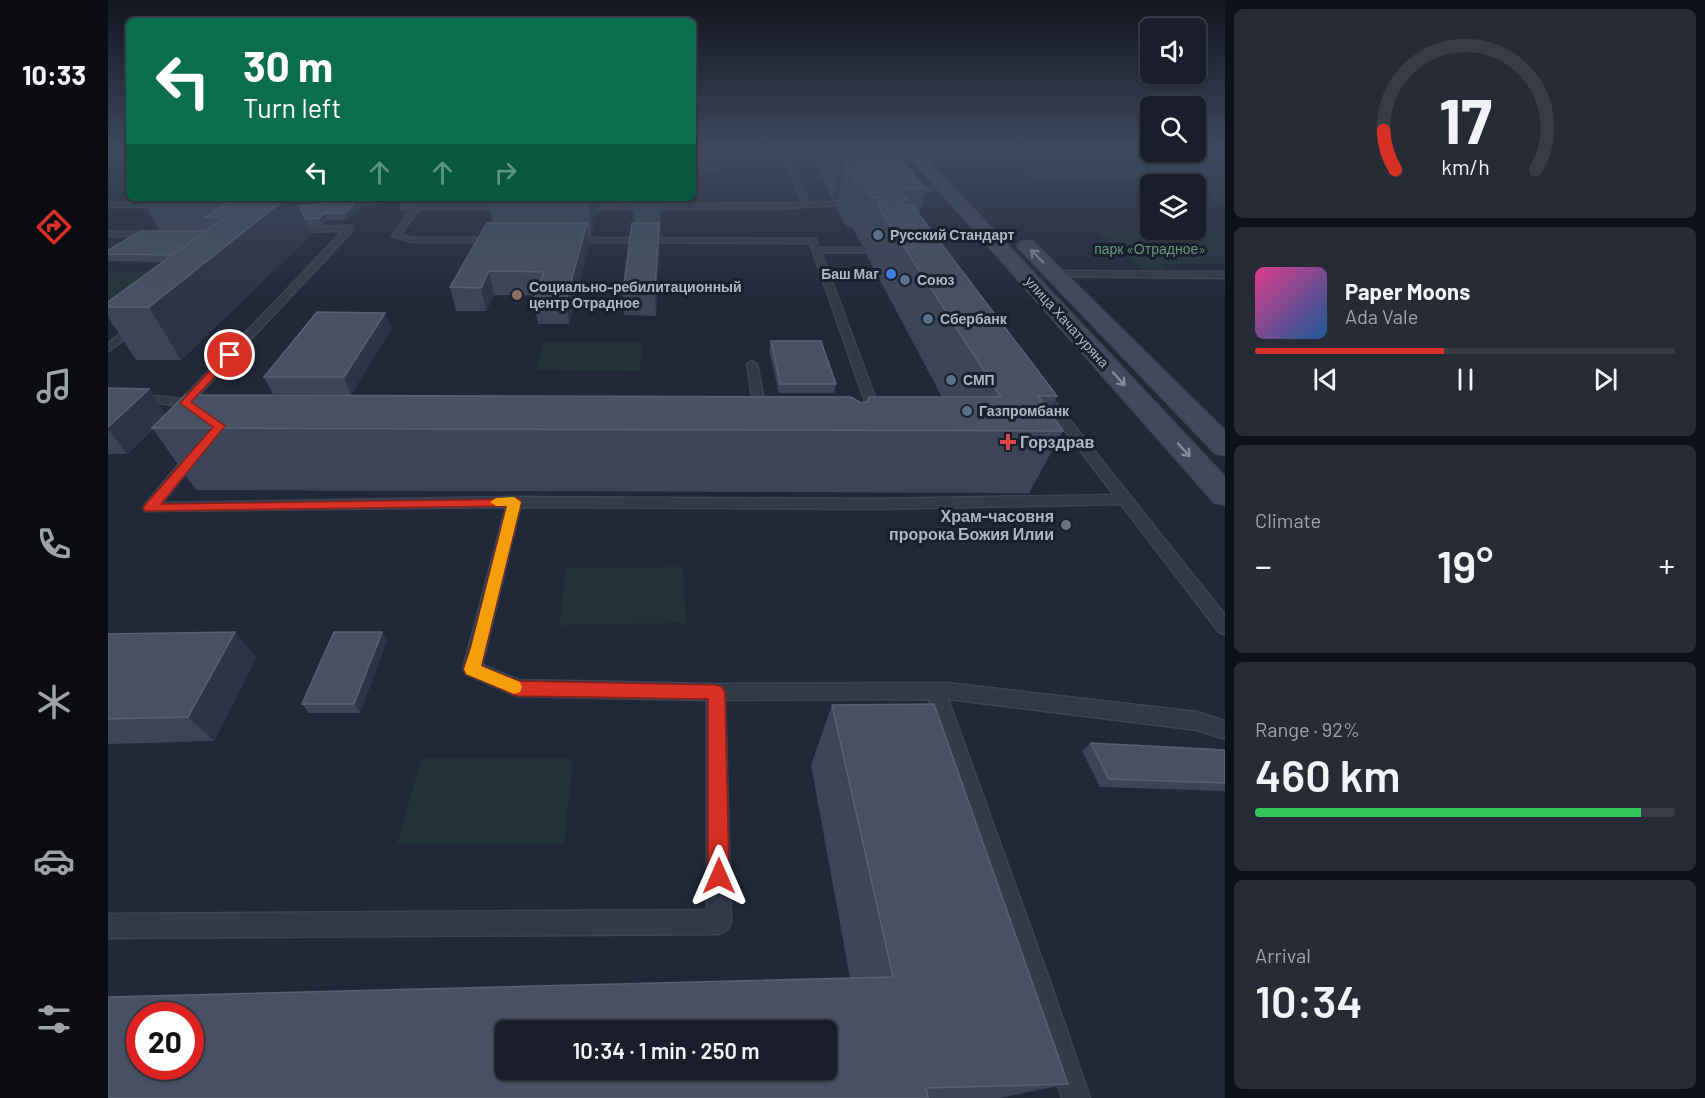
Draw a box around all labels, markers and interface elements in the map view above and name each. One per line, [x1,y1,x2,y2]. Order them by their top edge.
map controls [1140,18,1206,240]
button: sound [1140,18,1206,84]
text: 30 m [243,40,333,90]
icon: left [144,42,222,120]
text: 10:33 [22,58,86,90]
text: 17 [1438,83,1492,157]
text: Turn left [243,91,341,123]
button: search [1140,96,1206,162]
text: km/h [1441,155,1489,180]
icon: left [300,156,333,189]
icon: ahead [363,156,396,189]
icon: ahead [426,156,459,189]
icon: right [489,156,522,189]
button: layers [1140,174,1206,240]
icon: directions [33,206,75,248]
place label: Русский Стандарт [890,226,1015,243]
marker: Русский Стандарт [871,228,885,242]
park label: парк «Отрадное» [1094,240,1206,257]
one-way arrow [1030,248,1044,263]
place label: Баш Маг [821,265,879,282]
marker: Баш Маг [884,267,898,281]
place label: Союз [917,271,955,288]
street label: улица Хачатуряна [1022,272,1113,371]
marker: Союз [898,273,912,287]
place label: Социально-ребилитационный центр Отрадное [529,278,742,311]
text: Paper Moons [1345,278,1470,304]
marker: Социально-ребилитационный центр Отрадное [510,288,524,302]
text: Ada Vale [1345,304,1418,328]
place label: Сбербанк [940,310,1008,327]
marker: Сбербанк [921,312,935,326]
pin [204,329,255,380]
icon: arrive [213,338,246,371]
icon: previous [1309,363,1342,396]
icon: pause [1449,363,1482,396]
icon: next [1589,363,1622,396]
icon: music [33,365,75,407]
place label: СМП [963,371,995,388]
one-way arrow [1112,371,1126,386]
marker: СМП [944,373,958,387]
place label: Газпромбанк [979,402,1070,419]
marker: Газпромбанк [960,404,974,418]
place label: Горздрав [1020,432,1094,451]
marker: Горздрав [1001,435,1015,449]
one-way arrow [1176,442,1191,457]
place label: Храм-часовня пророка Божия Илии [889,506,1054,543]
text: Climate [1255,508,1321,532]
marker: Храм-часовня пророка Божия Илии [1059,518,1073,532]
icon: phone [33,523,75,565]
text: 19° [1437,538,1493,592]
text: − [1255,545,1272,585]
text: + [1659,545,1675,585]
icon: climate [33,681,75,723]
text: Range · 92% [1255,717,1360,741]
text: 460 km [1255,747,1401,801]
icon: car [33,840,75,882]
position arrow [687,844,751,908]
text: Arrival [1255,943,1311,967]
text: 10:34 [1255,973,1363,1027]
icon: filters [33,998,75,1040]
speed limit sign: 20 [126,1002,204,1080]
text: 10:34 · 1 min · 250 m [572,1037,760,1063]

